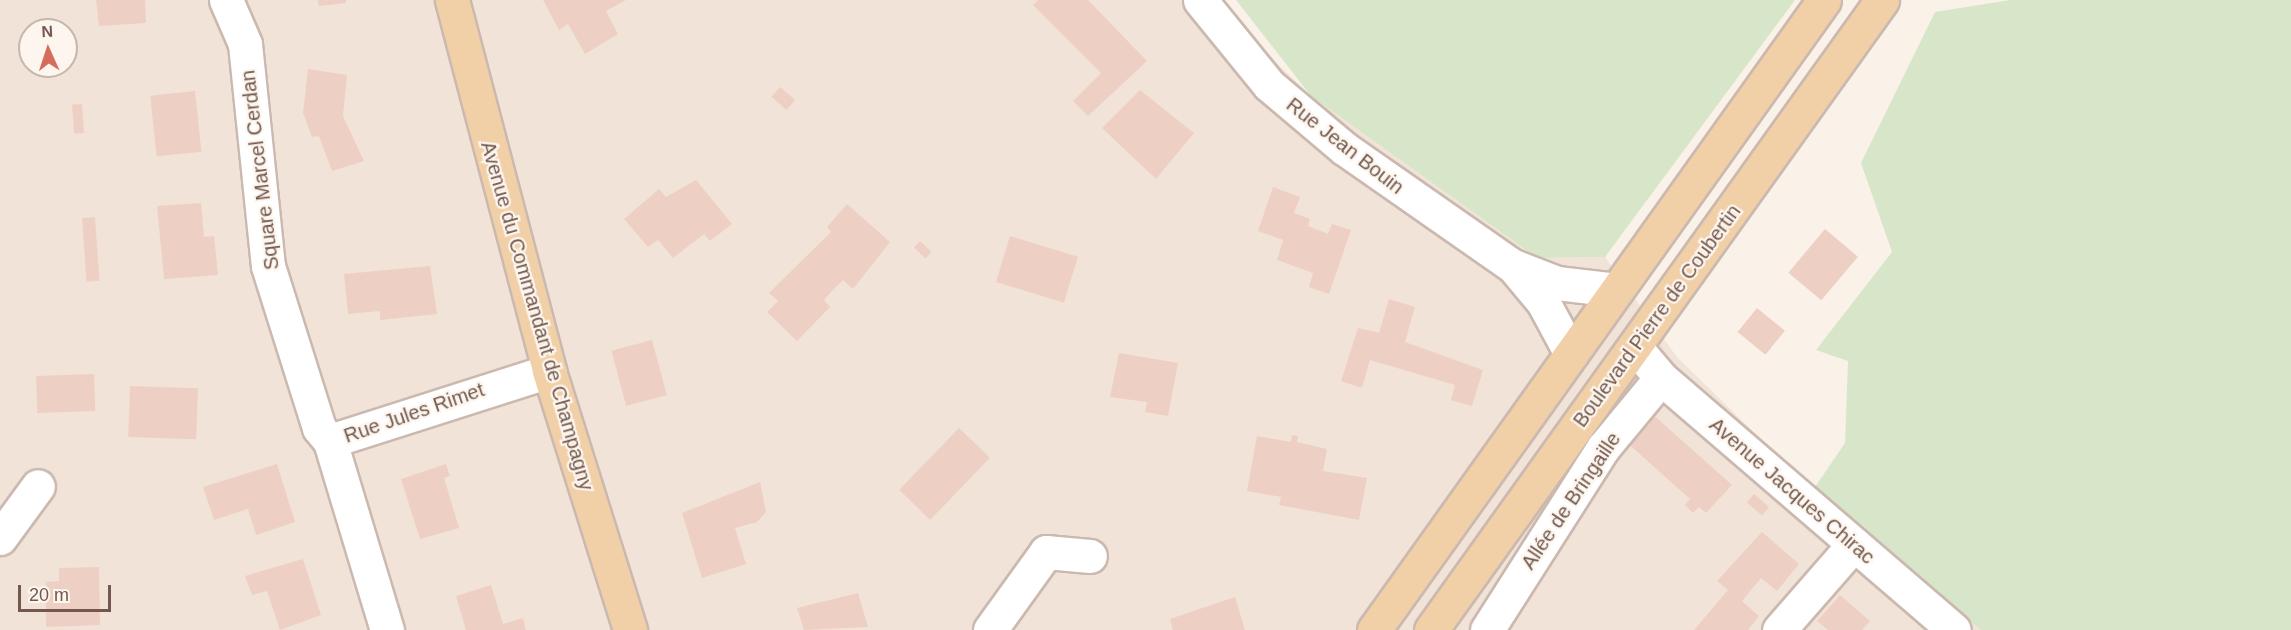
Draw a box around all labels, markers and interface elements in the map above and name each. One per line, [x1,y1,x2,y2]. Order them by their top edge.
north arrow [18,18,78,78]
text: N [41,23,53,40]
street label: Square Marcel Cerdan [236,69,284,271]
street label: Rue Jean Bouin [1282,93,1408,199]
street label: Avenue du Commandant de Champagny [476,139,598,493]
street label: Boulevard Pierre de Coubertin [1568,200,1746,432]
street label: Rue Jules Rimet [341,378,487,448]
street label: Avenue Jacques Chirac [1705,413,1879,569]
street label: Allée de Bringaille [1516,428,1626,574]
scale bar [21,573,114,611]
text: 20 m [29,585,69,605]

